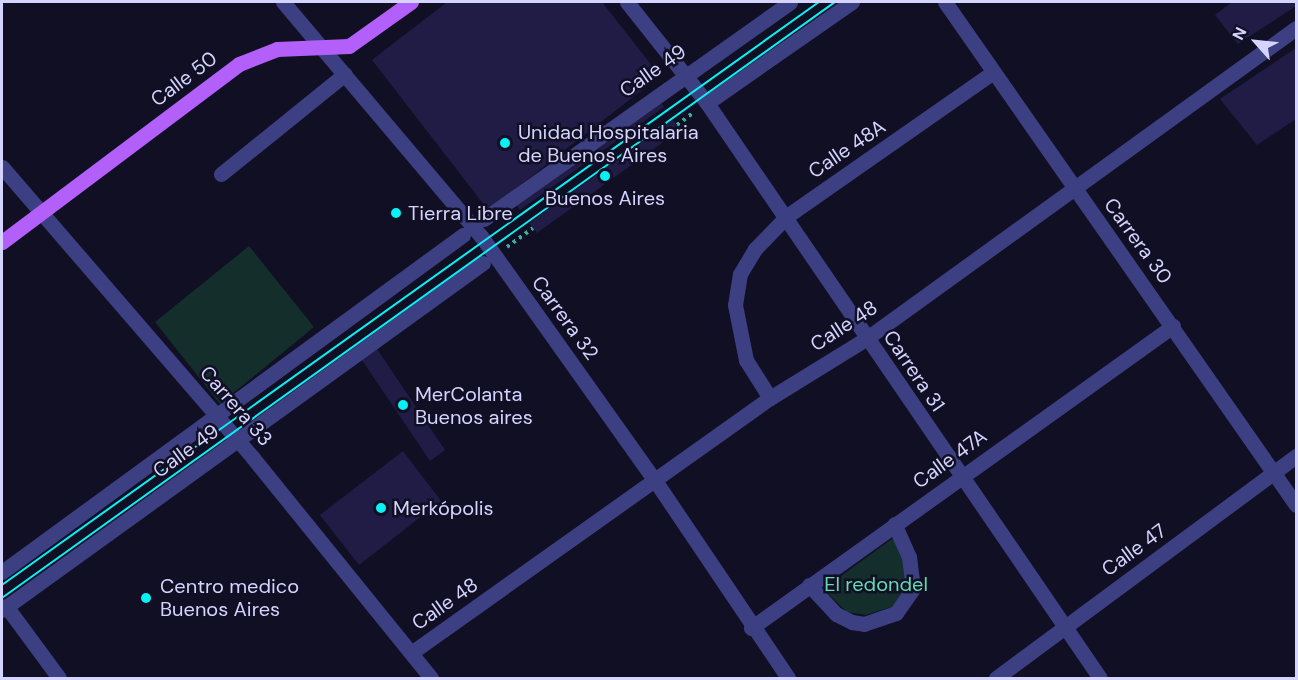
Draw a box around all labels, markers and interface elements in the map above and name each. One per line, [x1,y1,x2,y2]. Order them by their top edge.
north arrow [1226,12,1286,72]
text: N [1228,24,1252,44]
street label: Calle 49 [615,40,691,102]
street label: Calle 50 [146,46,222,112]
street label: Calle 48A [804,115,890,183]
place label: Unidad Hospitalaria de Buenos Aires [518,120,699,167]
marker: Unidad Hospitalaria de Buenos Aires [496,134,514,152]
marker: Buenos Aires [598,169,612,183]
place label: Buenos Aires [545,186,665,210]
street label: Carrera 30 [1099,193,1177,289]
place label: Tierra Libre [408,201,513,225]
marker: Tierra Libre [389,206,403,220]
street label: Carrera 32 [527,271,603,365]
street label: Calle 48 [806,295,882,357]
street label: Carrera 31 [878,326,950,416]
street label: Carrera 33 [195,361,277,451]
place label: MerColanta Buenos aires [415,382,533,429]
marker: MerColanta Buenos aires [396,398,410,412]
street label: Calle 49 [148,419,224,483]
street label: Calle 47A [908,424,992,494]
place label: Merkópolis [393,496,493,520]
marker: Merkópolis [374,501,388,515]
street label: Calle 47 [1097,519,1171,581]
park label: El redondel [824,572,928,596]
street label: Calle 48 [407,573,483,635]
place label: Centro medico Buenos Aires [160,574,299,621]
marker: Centro medico Buenos Aires [137,589,155,607]

